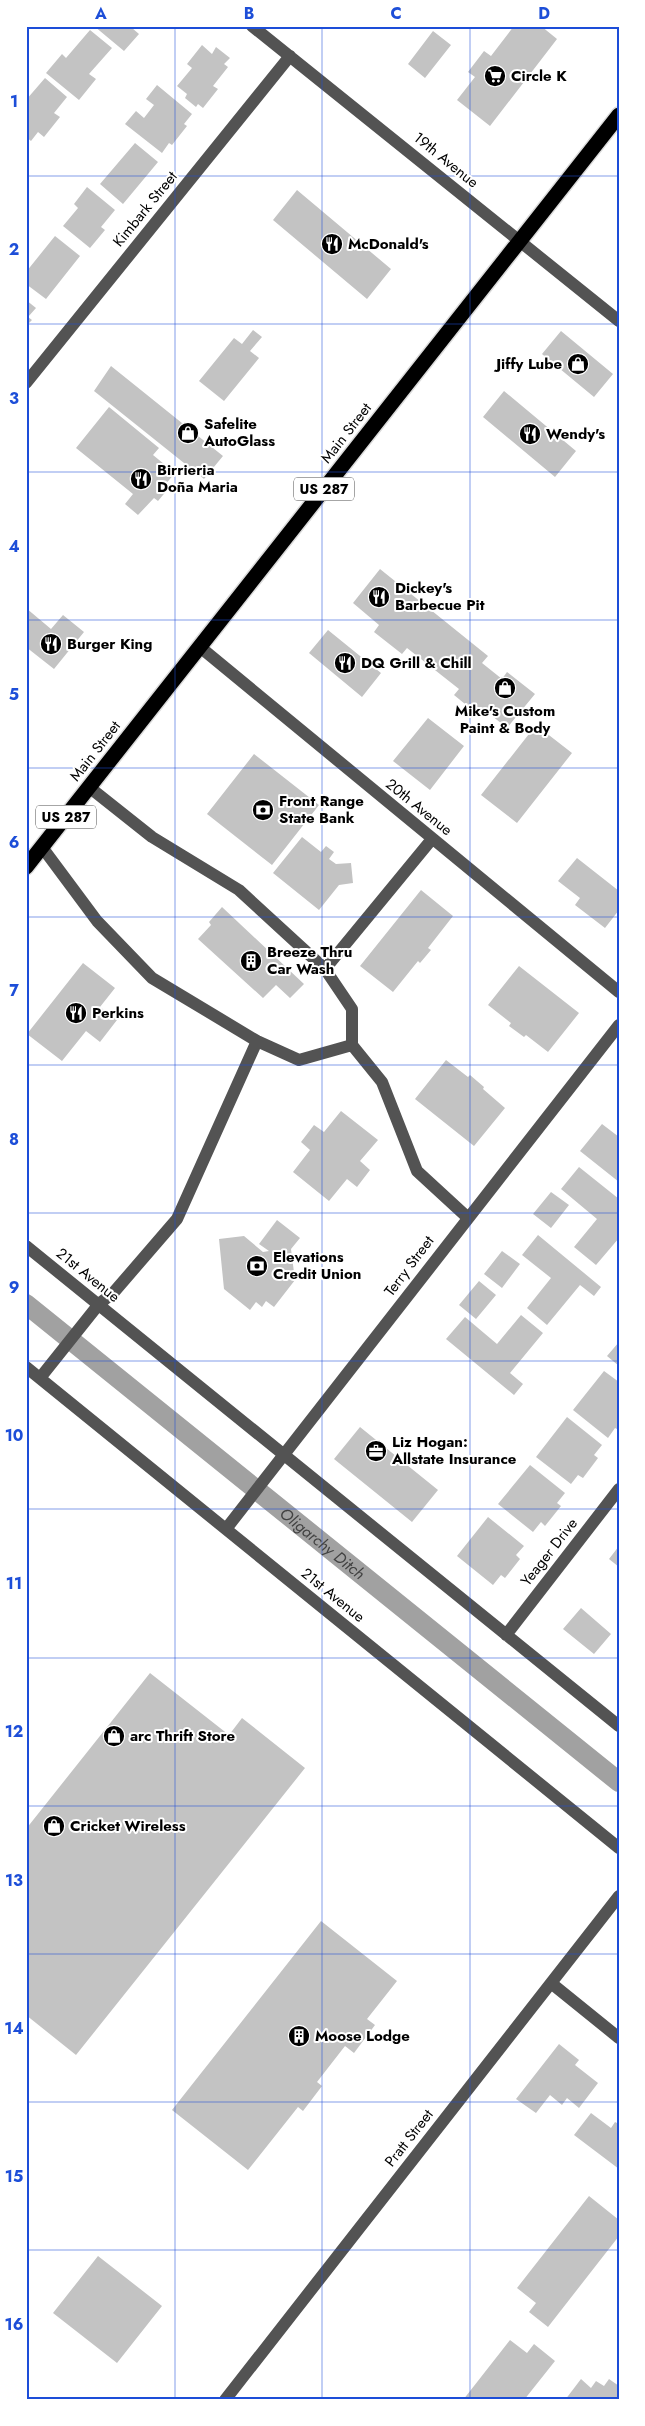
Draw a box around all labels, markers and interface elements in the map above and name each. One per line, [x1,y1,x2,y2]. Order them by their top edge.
text: A [94,2,107,25]
text: B [244,2,254,25]
text: C [390,2,402,25]
text: D [538,2,550,25]
supermarket icon: Circle K [483,64,507,88]
place label: Circle K [511,65,567,87]
text: 1 [10,90,18,113]
street label: 19th Avenue [409,127,483,193]
street label: Kimbark Street [108,166,183,252]
restaurant icon: McDonald's [320,232,344,256]
place label: McDonald's [348,233,429,255]
text: 2 [9,238,19,261]
shop icon: Jiffy Lube [566,352,590,376]
place label: Jiffy Lube [493,353,562,375]
text: 3 [9,387,19,410]
street label: Main Street [315,398,377,468]
place label: Safelite AutoGlass [203,413,275,452]
shop icon: Safelite AutoGlass [176,421,200,445]
restaurant icon: Wendy's [518,422,542,446]
place label: Wendy's [546,423,605,445]
place label: Birrieria Doña Maria [157,459,238,498]
restaurant icon: Birrieria Doña Maria [129,467,153,491]
road number: US 287 [294,478,354,500]
text: 4 [8,535,20,558]
place label: Dickey's Barbecue Pit [395,577,485,616]
restaurant icon: Dickey's Barbecue Pit [367,585,391,609]
restaurant icon: Burger King [39,632,63,656]
place label: Burger King [67,633,152,655]
restaurant icon: DQ Grill & Chill [333,651,357,675]
place label: DQ Grill & Chill [361,652,472,674]
shop icon: Mike's Custom Paint & Body [493,676,517,700]
text: 5 [9,683,19,706]
place label: Mike's Custom Paint & Body [455,700,555,739]
street label: Main Street [64,716,126,786]
street label: 20th Avenue [381,773,457,841]
place label: Front Range State Bank [279,790,364,829]
bank icon: Front Range State Bank [251,798,275,822]
road number: US 287 [36,806,96,829]
text: 6 [9,831,19,854]
place label: Breeze Thru Car Wash [267,941,352,980]
building icon: Breeze Thru Car Wash [239,949,263,973]
text: 7 [9,979,19,1002]
restaurant icon: Perkins [64,1001,88,1025]
place label: Perkins [92,1002,144,1024]
text: 8 [9,1128,19,1151]
street label: Terry Street [379,1231,439,1301]
street label: 21st Avenue [51,1242,125,1308]
place label: Elevations Credit Union [273,1246,361,1285]
bank icon: Elevations Credit Union [245,1254,269,1278]
text: 9 [9,1276,19,1299]
text: 10 [5,1424,23,1447]
place label: Liz Hogan: Allstate Insurance [391,1431,517,1470]
office icon: Liz Hogan: Allstate Insurance [364,1439,388,1463]
water label: Oligarchy Ditch [275,1502,370,1585]
street label: Yeager Drive [515,1513,583,1591]
street label: 21st Avenue [296,1562,370,1628]
text: 11 [6,1572,22,1595]
text: 12 [5,1720,23,1743]
shop icon: arc Thrift Store [102,1724,126,1748]
place label: arc Thrift Store [130,1725,236,1747]
shop icon: Cricket Wireless [42,1814,66,1838]
place label: Cricket Wireless [70,1815,186,1837]
text: 13 [5,1869,23,1892]
text: 14 [4,2017,24,2040]
building icon: Moose Lodge [287,2024,311,2048]
place label: Moose Lodge [315,2025,410,2047]
street label: Pratt Street [379,2104,439,2171]
text: 15 [5,2165,23,2188]
text: 16 [5,2313,23,2336]

